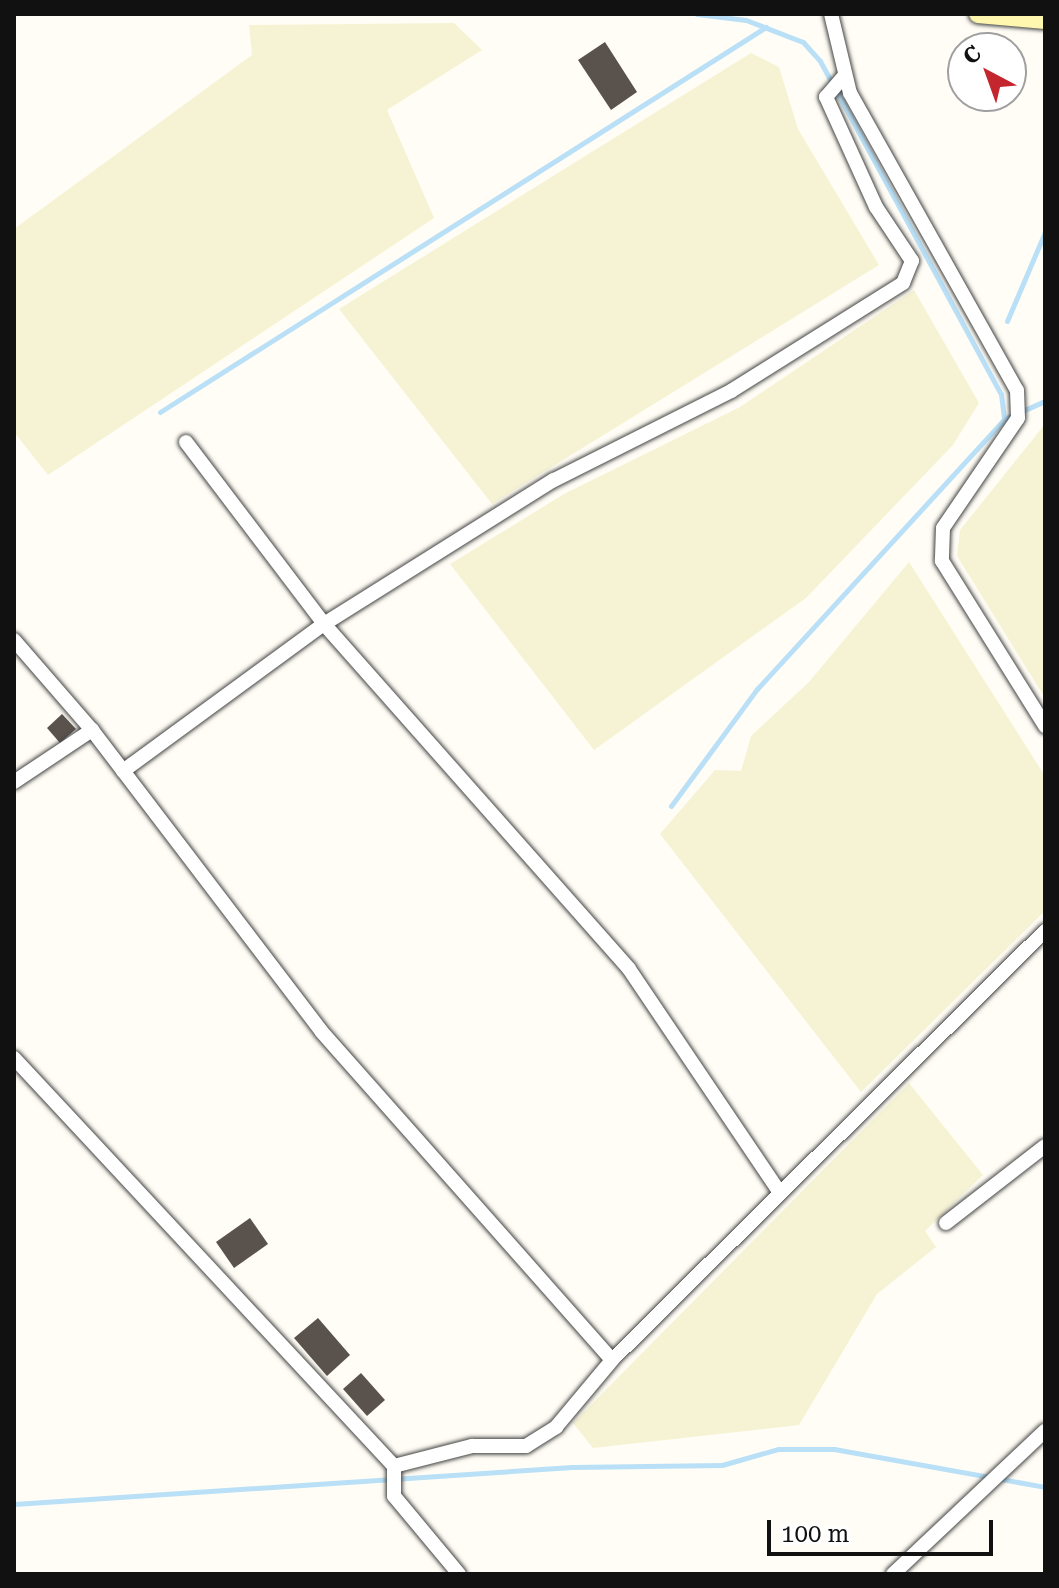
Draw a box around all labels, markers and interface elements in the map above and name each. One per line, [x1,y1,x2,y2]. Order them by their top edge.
north arrow [947,32,1027,112]
text: С [958,41,986,70]
scale bar [771,1504,997,1554]
text: 100 m [781,1520,849,1548]

